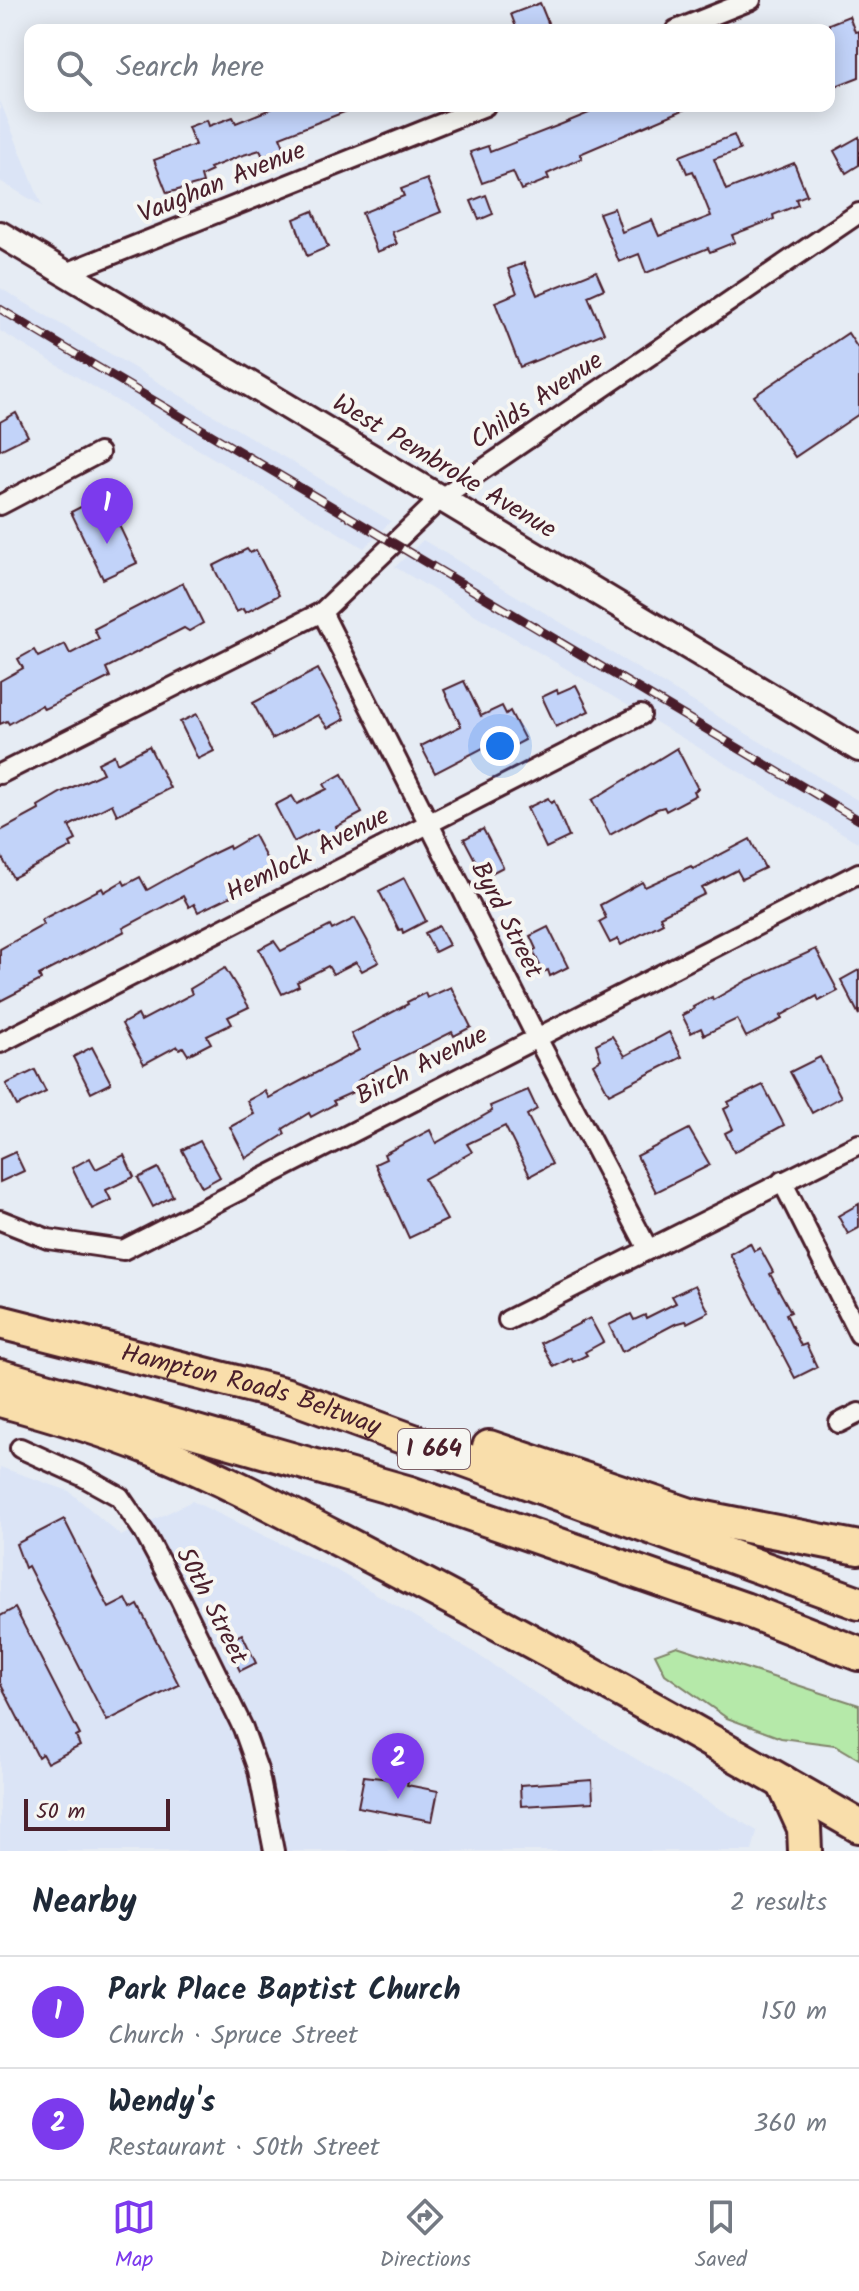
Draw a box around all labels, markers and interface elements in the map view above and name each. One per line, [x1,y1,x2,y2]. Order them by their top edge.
search box [24,24,835,112]
text: Search here [116,44,264,92]
icon: search [52,46,96,90]
street label: Vaughan Avenue [132,130,313,236]
street label: Childs Avenue [462,341,612,461]
street label: West Pembroke Avenue [324,383,564,551]
pin: 1 [81,478,133,544]
your location [480,726,520,766]
street label: Hemlock Avenue [219,796,397,914]
street label: Byrd Street [459,854,554,987]
street label: Birch Avenue [348,1015,496,1117]
street label: Hampton Roads Beltway [116,1333,387,1449]
road number: I 664 [398,1429,470,1469]
street label: 50th Street [163,1540,259,1673]
pin: 2 [372,1733,424,1799]
scale bar [24,1795,170,1831]
text: 50 m [36,1795,85,1830]
text: Nearby [32,1876,137,1930]
text: 2 results [730,1882,827,1924]
text: Park Place Baptist Church [108,1967,461,2015]
text: 1 [54,1991,62,2033]
text: 150 m [761,1991,827,2033]
text: Church · Spruce Street [108,2015,358,2057]
text: Wendy's [108,2079,215,2127]
text: 2 [50,2103,66,2145]
text: 360 m [754,2103,827,2145]
text: Restaurant · 50th Street [108,2127,380,2169]
tab: Map [112,2195,156,2278]
tab: Directions [380,2195,471,2278]
tab: Saved [695,2195,747,2278]

